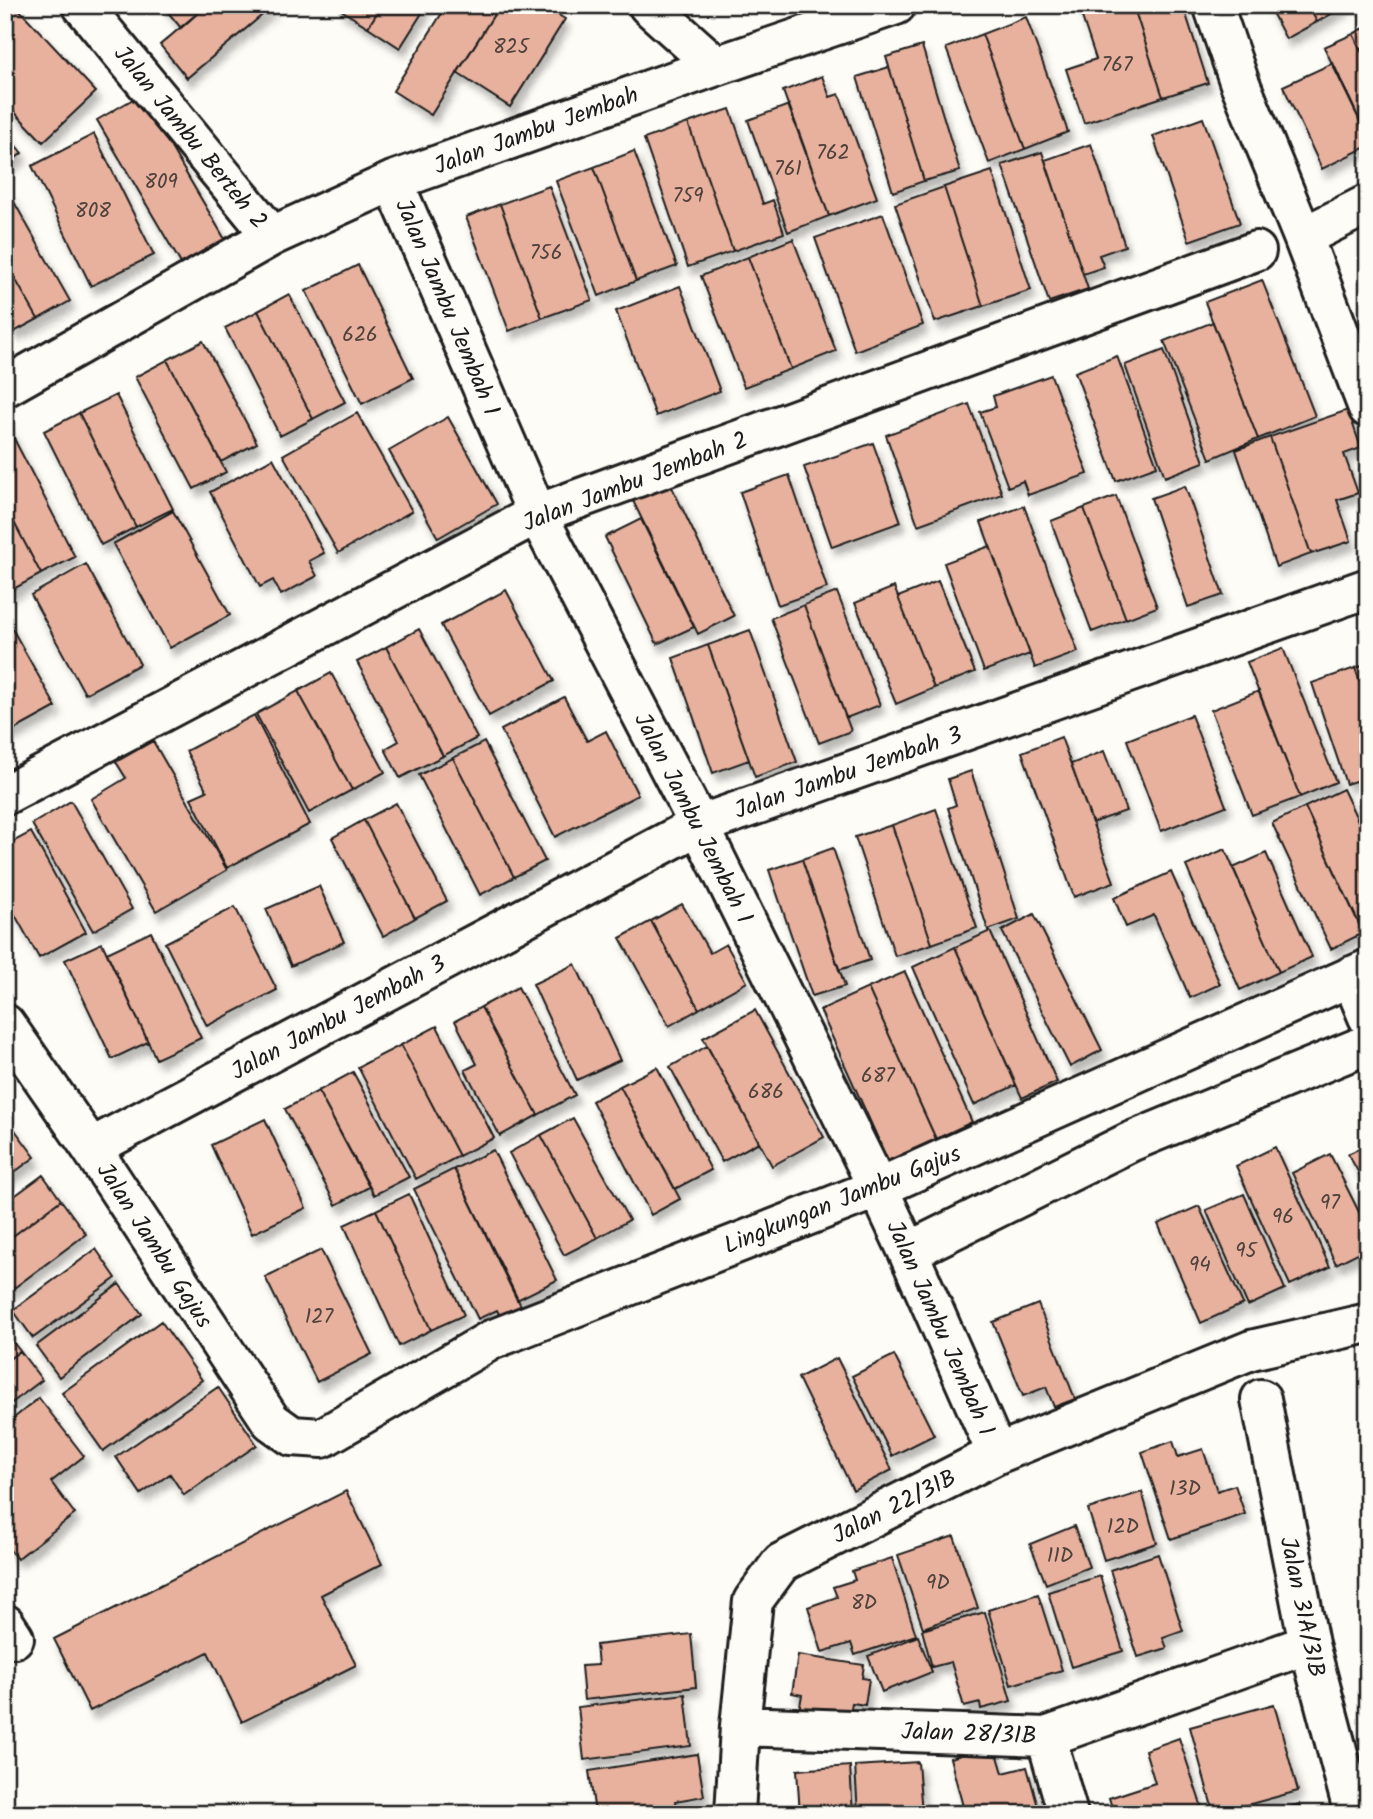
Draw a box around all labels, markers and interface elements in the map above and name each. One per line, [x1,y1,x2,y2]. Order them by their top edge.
house number: 825 [493,31,531,64]
street label: Jalan Jambu Berteh 2 [103,37,277,239]
house number: 767 [1101,49,1134,82]
street label: Jalan Jambu Jembah [429,76,644,187]
house number: 762 [816,137,850,170]
house number: 761 [774,153,802,186]
house number: 809 [144,166,178,199]
house number: 759 [672,180,704,213]
street label: Jalan Jambu Jembah 1 [383,193,510,422]
house number: 808 [75,195,111,228]
house number: 756 [530,237,562,270]
house number: 626 [342,319,378,352]
street label: Jalan Jambu Jembah 2 [517,421,754,543]
street label: Jalan Jambu Jembah 1 [623,706,763,931]
street label: Jalan Jambu Jembah 3 [729,716,968,831]
street label: Jalan Jambu Jembah 3 [224,945,453,1092]
house number: 687 [861,1060,896,1093]
house number: 686 [748,1076,784,1109]
street label: Lingkungan Jambu Gajus [718,1135,967,1266]
street label: Jalan Jambu Gajus [85,1155,222,1337]
house number: 97 [1320,1187,1341,1220]
house number: 96 [1272,1201,1294,1234]
street label: Jalan Jambu Jembah 1 [875,1215,1005,1443]
house number: 95 [1235,1235,1258,1268]
house number: 94 [1189,1249,1211,1282]
house number: 127 [305,1301,335,1334]
street label: Jalan 22/31B [826,1459,964,1555]
house number: 13D [1169,1473,1201,1506]
house number: 12D [1107,1511,1139,1544]
street label: Jalan 31A/31B [1268,1533,1335,1681]
house number: 11D [1047,1540,1073,1573]
house number: 9D [926,1567,950,1600]
house number: 8D [851,1587,877,1620]
street label: Jalan 28/31B [901,1713,1037,1756]

